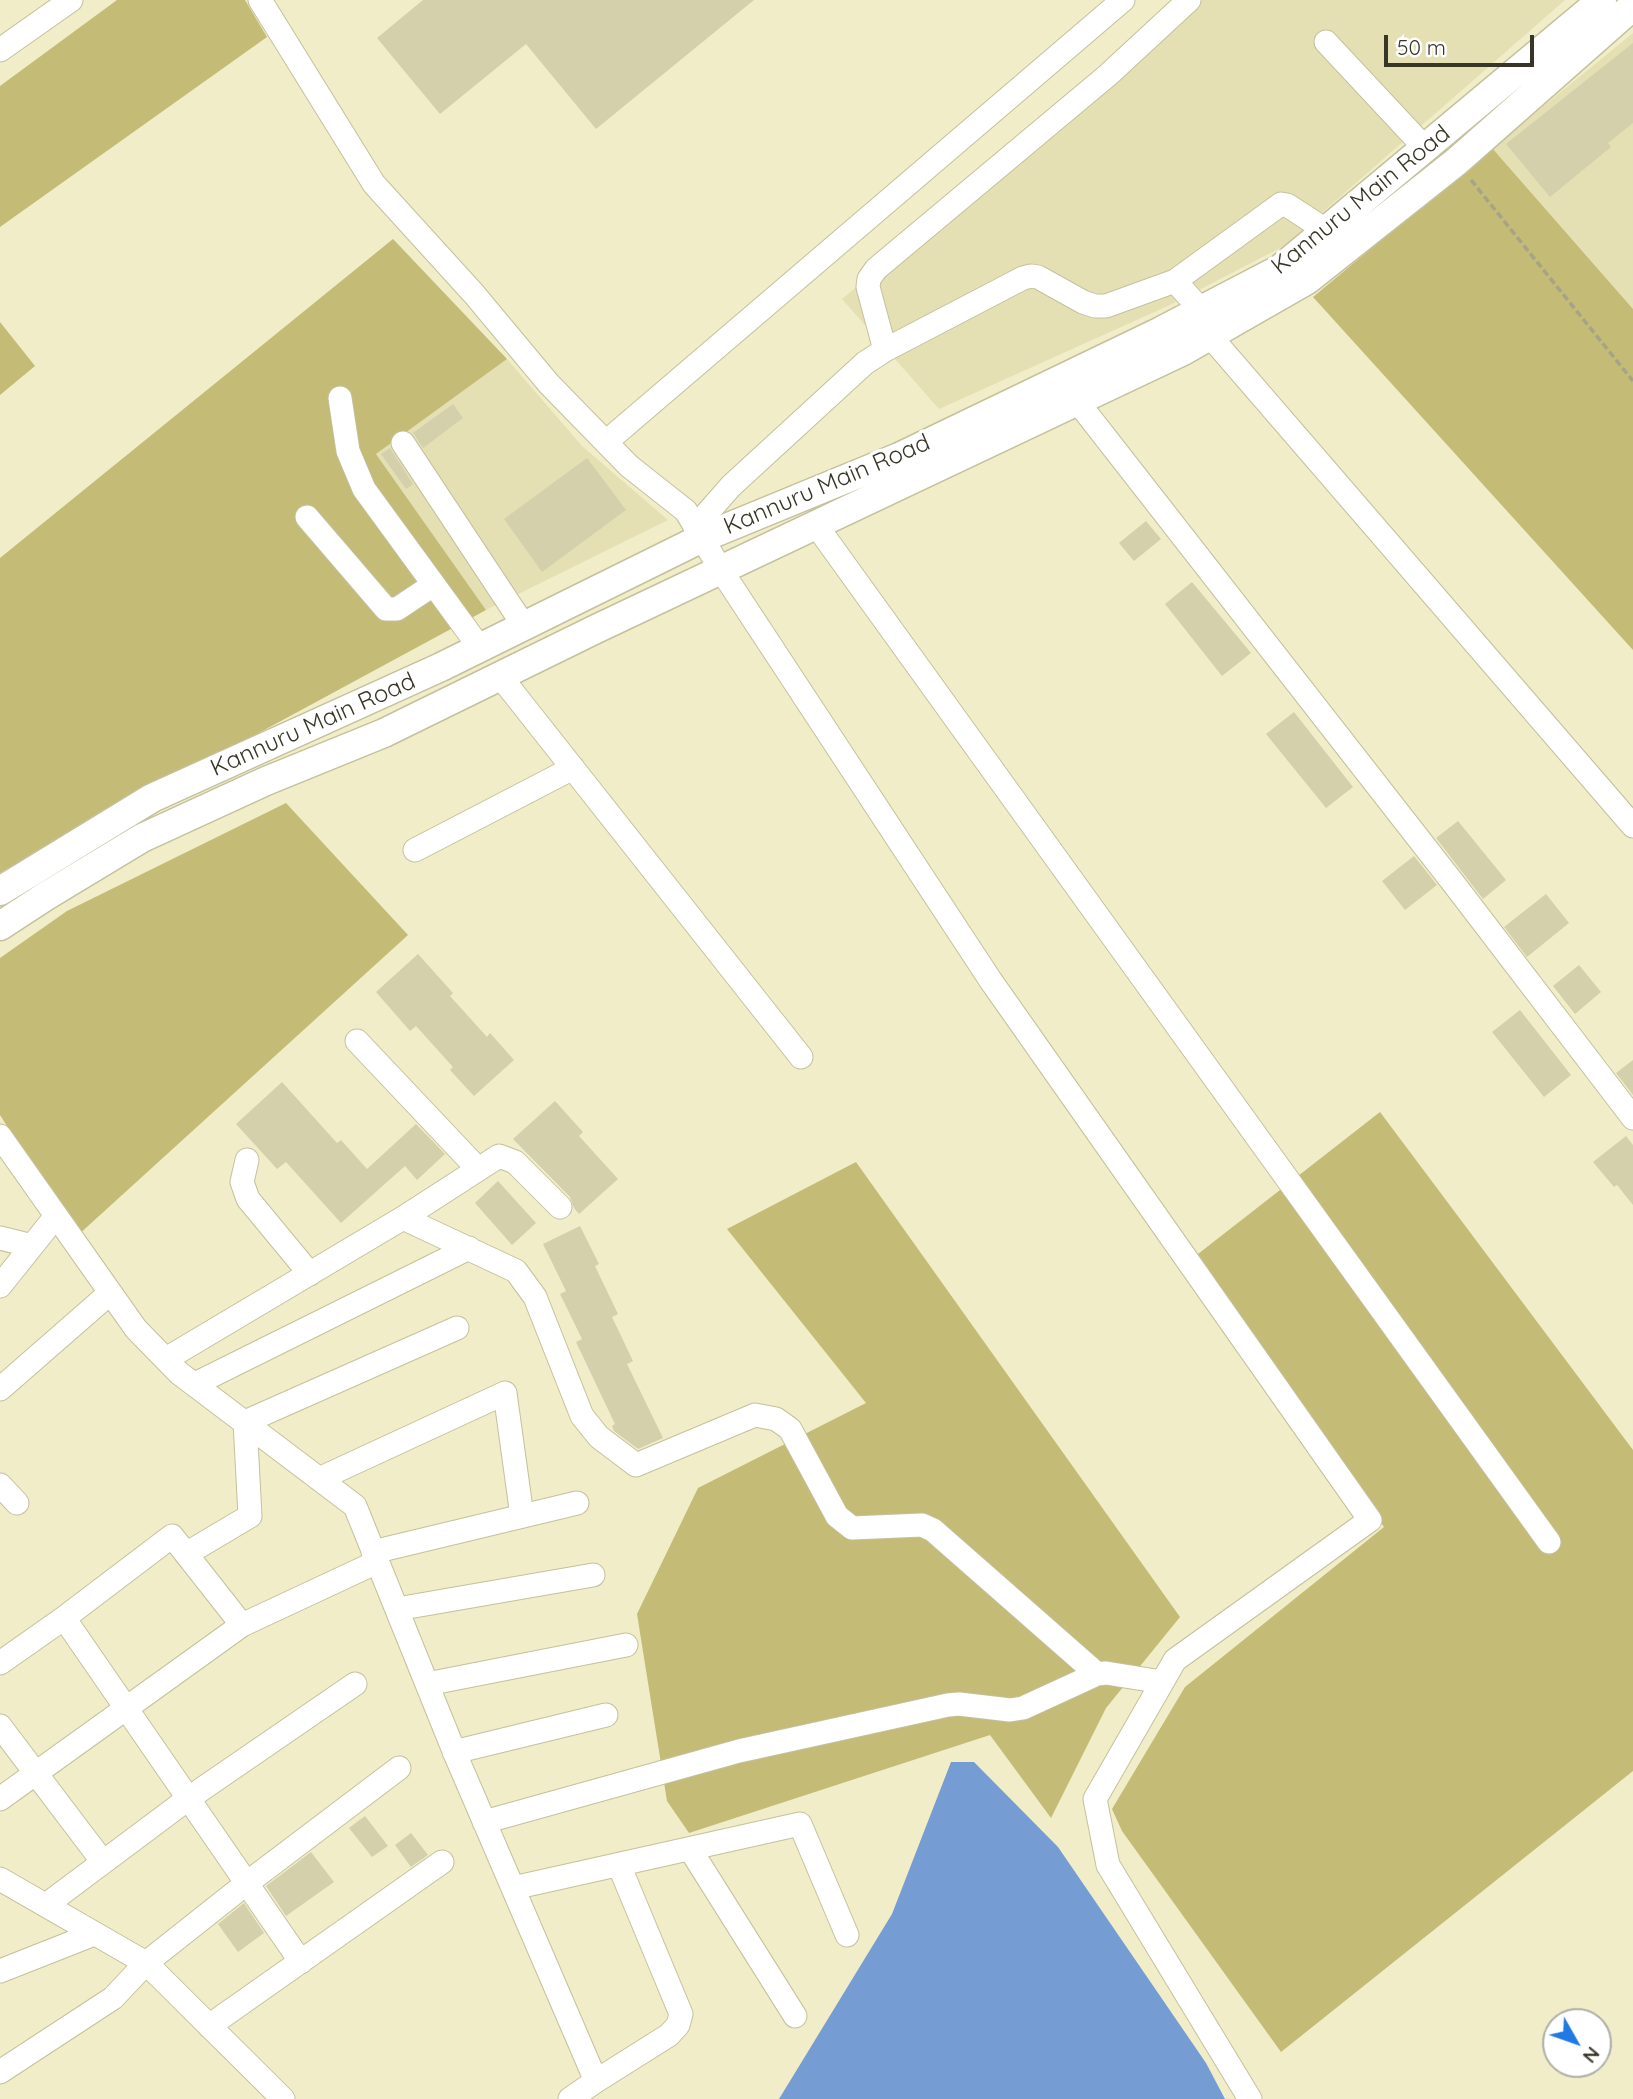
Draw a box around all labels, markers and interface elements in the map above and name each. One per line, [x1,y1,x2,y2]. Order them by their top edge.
scale bar [1388,21,1538,65]
text: 50 m [1397,34,1446,60]
street label: Kannuru Main Road [1266,119,1456,281]
street label: Kannuru Main Road [720,429,934,541]
street label: Kannuru Main Road [206,667,420,783]
north arrow [1542,2008,1612,2078]
text: N [1578,2042,1605,2068]

